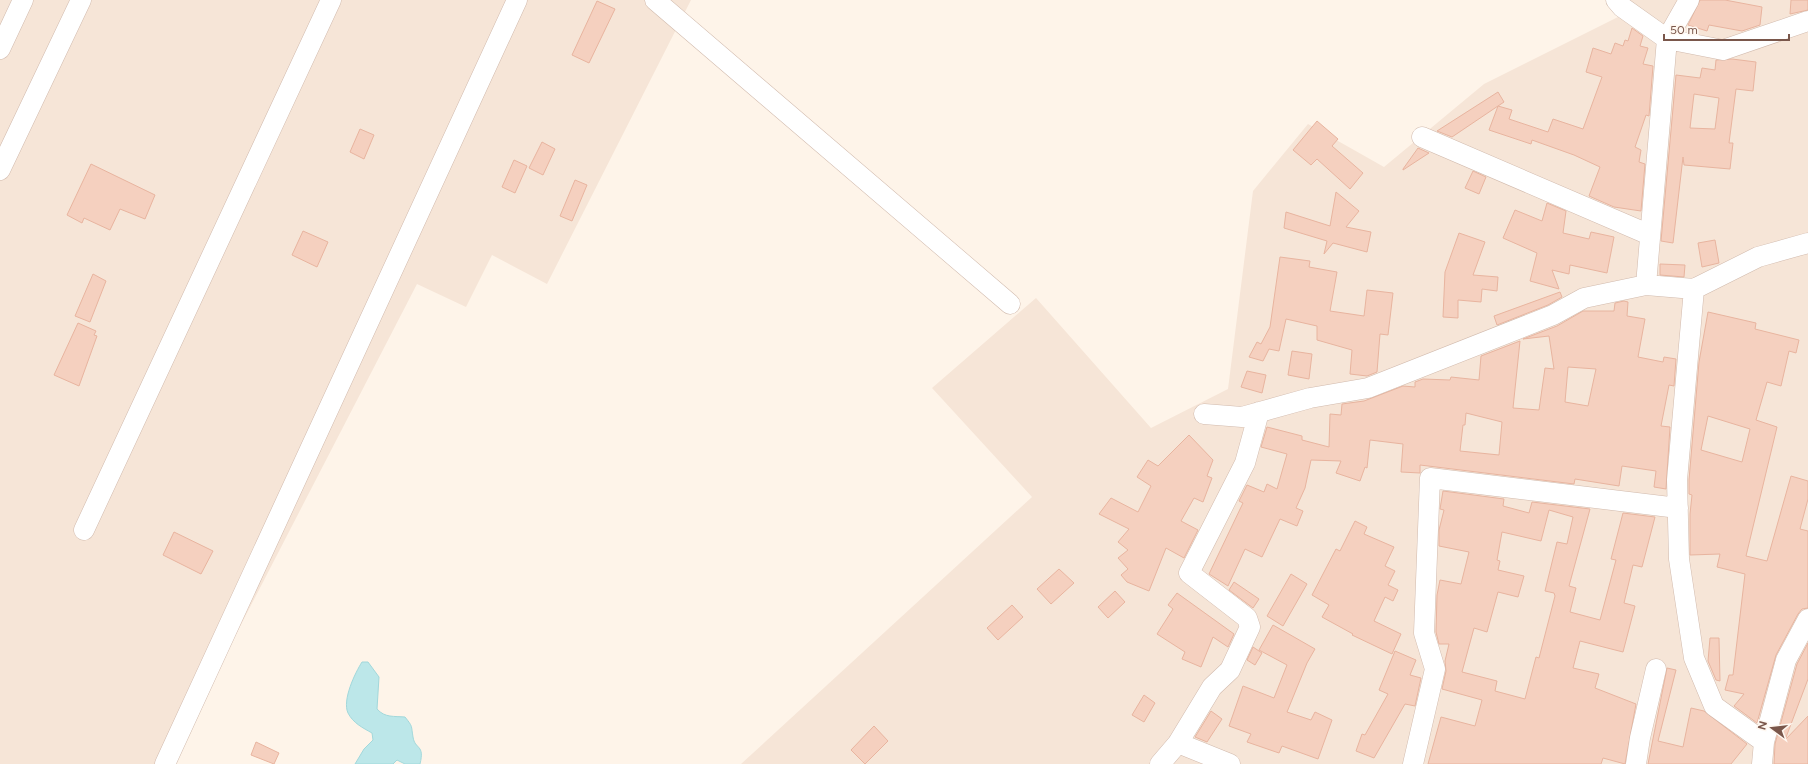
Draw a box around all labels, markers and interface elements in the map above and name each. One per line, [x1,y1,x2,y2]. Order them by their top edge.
scale bar [1664,16,1789,42]
text: 50 m [1670,23,1698,37]
north arrow [1752,708,1792,748]
text: N [1755,720,1770,731]

